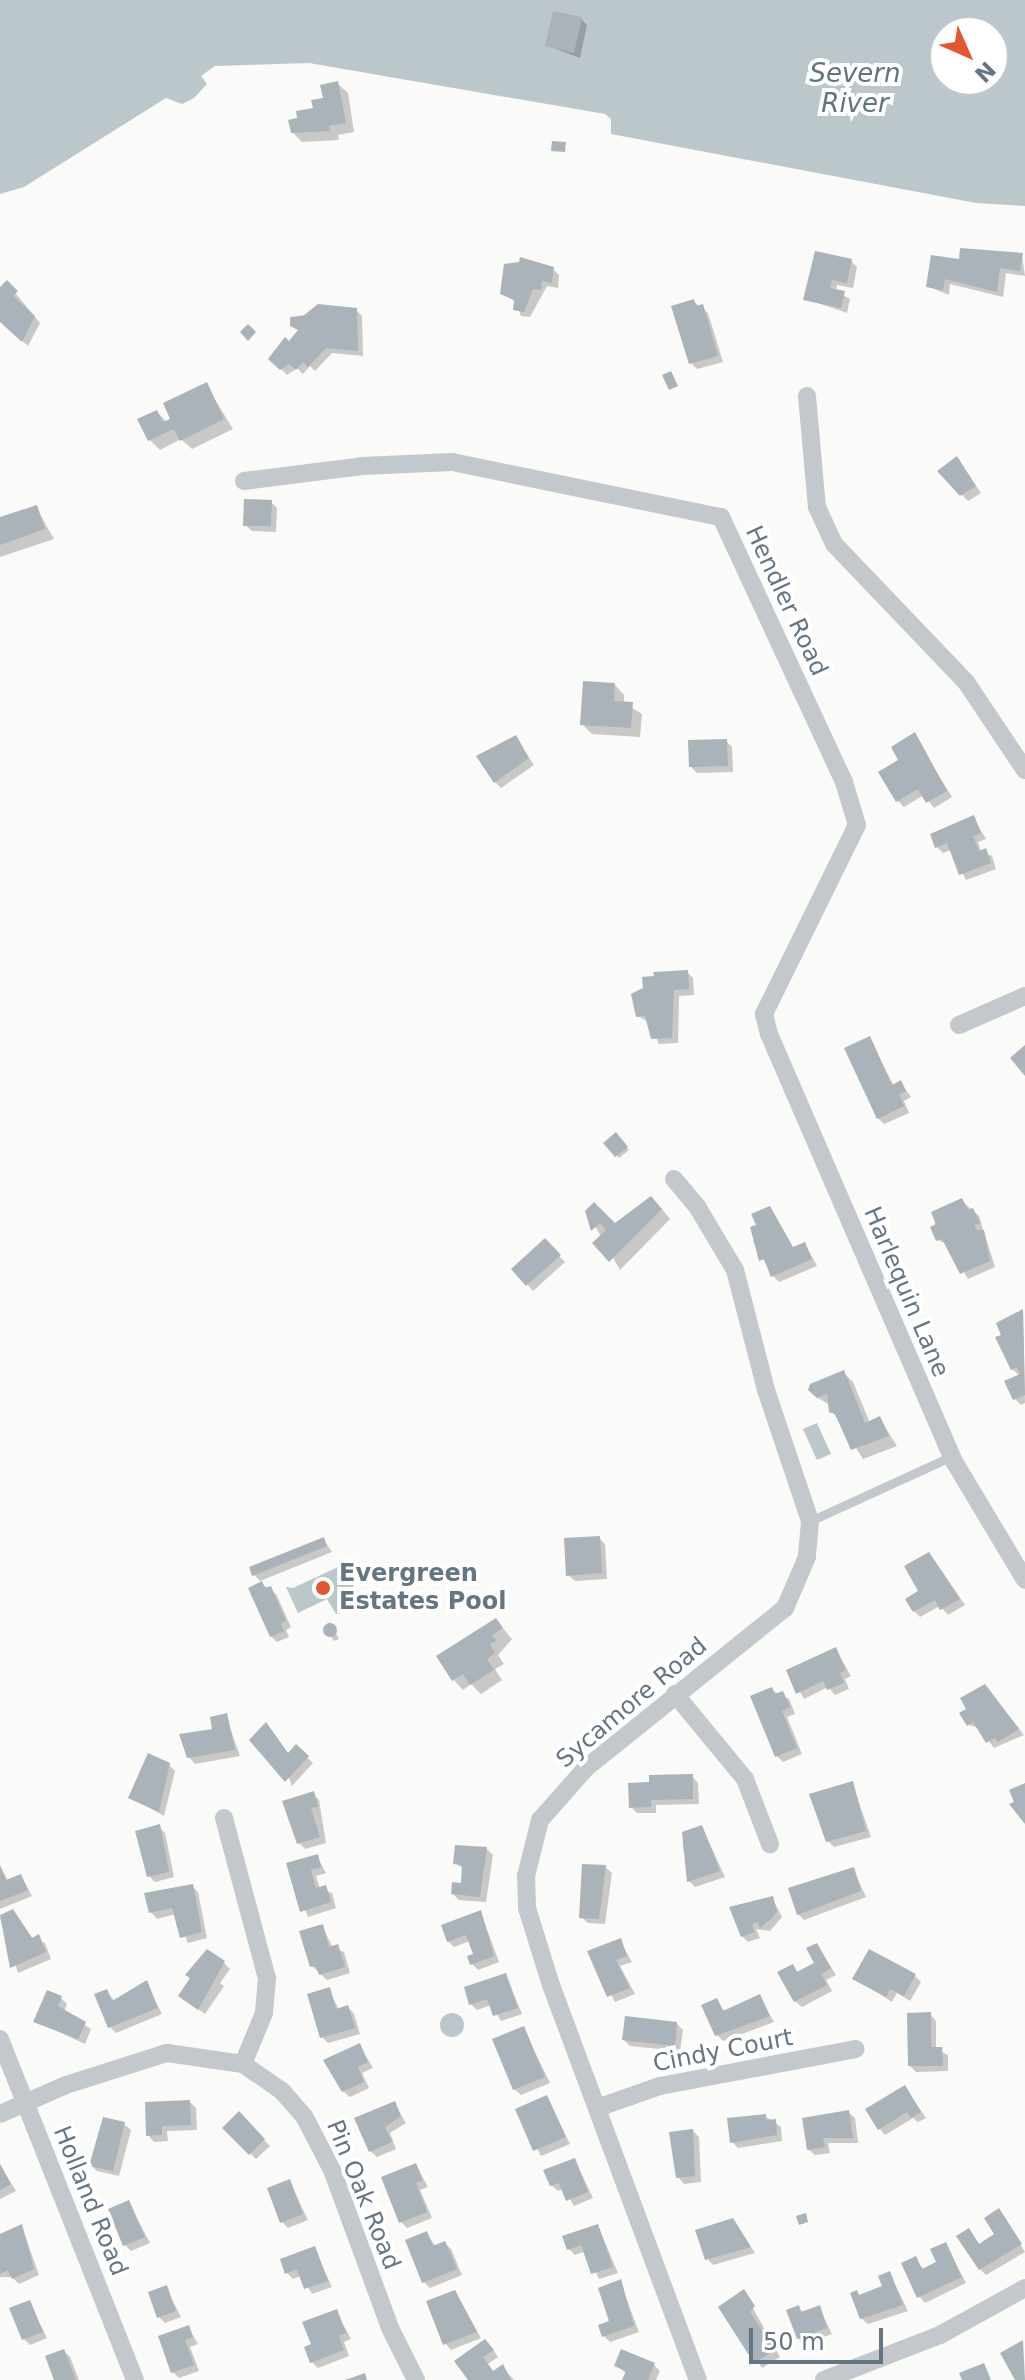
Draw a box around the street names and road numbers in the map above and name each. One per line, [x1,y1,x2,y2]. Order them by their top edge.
street label: Hendler Road [739,521,833,681]
street label: Harlequin Lane [857,1203,955,1381]
street label: Sycamore Road [551,1632,713,1774]
street label: Cindy Court [651,2023,795,2079]
street label: Pin Oak Road [320,2116,406,2274]
street label: Holland Road [47,2122,133,2280]

